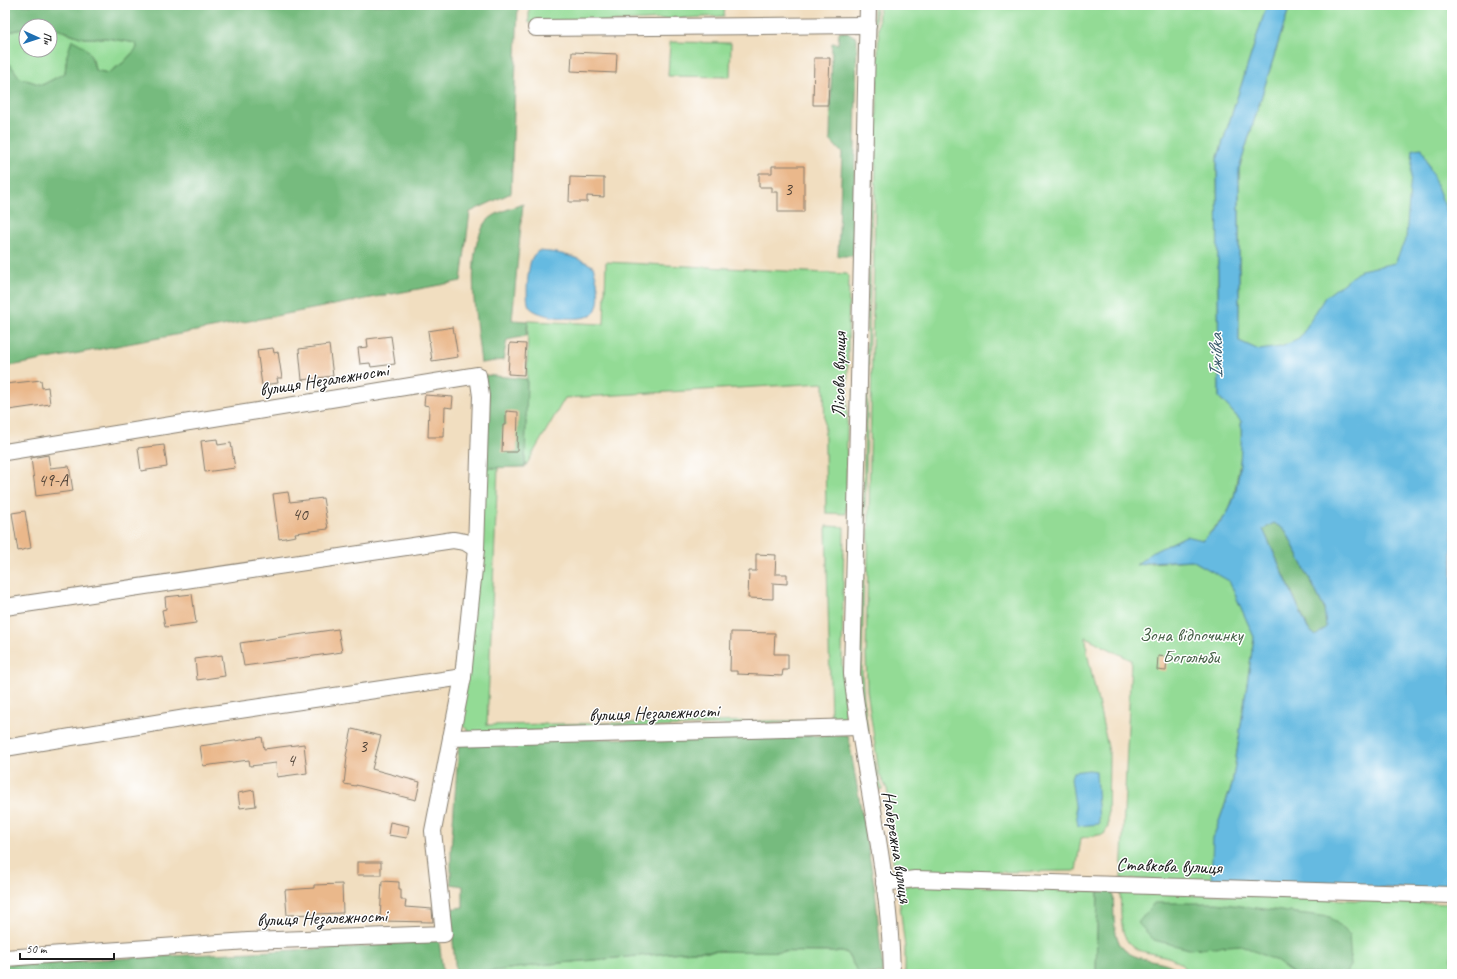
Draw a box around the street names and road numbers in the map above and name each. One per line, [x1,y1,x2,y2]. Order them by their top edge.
street label: Лісова вулиця [826,330,852,418]
street label: вулиця Незалежності [258,358,393,402]
street label: вулиця Незалежності [588,699,722,727]
street label: Набережна вулиця [876,789,918,906]
street label: Ставкова вулиця [1116,852,1224,880]
street label: вулиця Незалежності [256,904,390,932]

